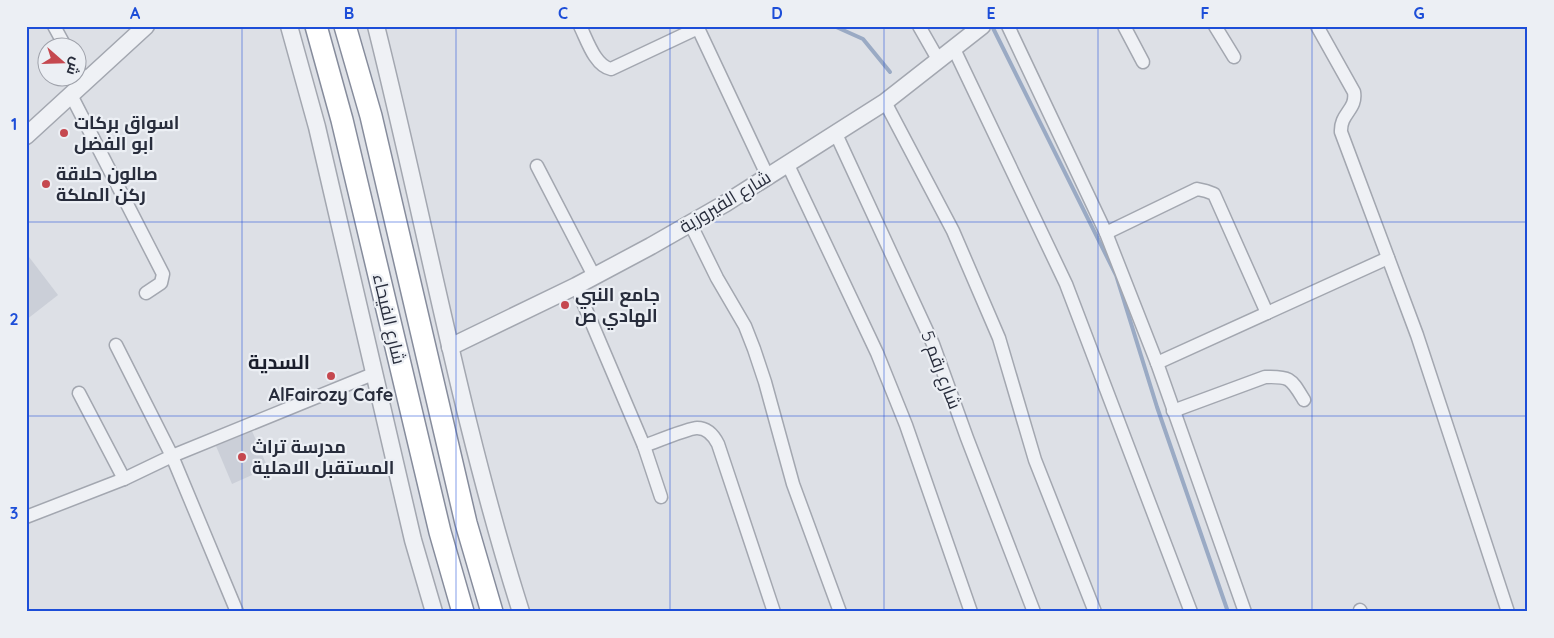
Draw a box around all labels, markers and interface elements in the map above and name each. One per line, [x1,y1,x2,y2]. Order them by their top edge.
text: A [130,3,141,23]
text: B [344,3,354,23]
text: C [558,3,568,23]
text: D [771,3,783,23]
text: E [986,3,996,23]
text: F [1201,3,1210,23]
text: G [1413,3,1425,23]
north arrow [38,38,88,88]
text: ش [63,55,86,78]
place label: اسواق بركات ابو الفضل [74,111,179,155]
text: 1 [11,114,17,134]
marker: اسواق بركات ابو الفضل [58,127,70,139]
place label: صالون حلاقة ركن الملكة [56,162,158,206]
street label: شارع الفيروزية [675,165,775,239]
marker: صالون حلاقة ركن الملكة [40,178,52,190]
street label: شارع الفيحاء [367,271,411,367]
place label: جامع النبي الهادي ص [575,283,660,330]
marker: جامع النبي الهادي ص [559,299,571,311]
text: 2 [9,309,19,329]
street label: شارع رقم 5 [915,327,967,413]
district label: السدية [248,349,310,374]
marker: AlFairozy Cafe [325,370,337,382]
place label: AlFairozy Cafe [269,383,394,406]
place label: مدرسة تراث المستقبل الاهلية [252,435,394,479]
marker: مدرسة تراث المستقبل الاهلية [236,451,248,463]
text: 3 [10,503,18,523]

